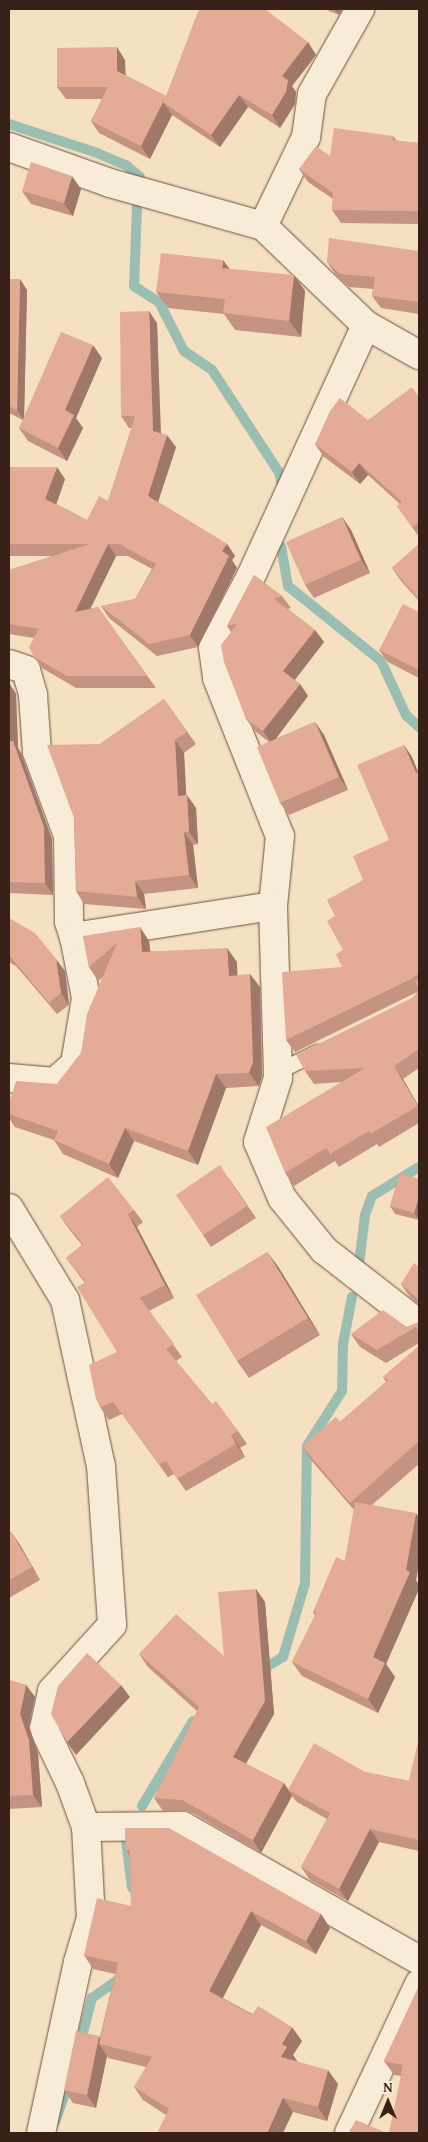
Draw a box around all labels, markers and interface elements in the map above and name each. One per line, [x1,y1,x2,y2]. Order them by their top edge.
north arrow [363,2077,413,2127]
text: N [383,2077,393,2097]

